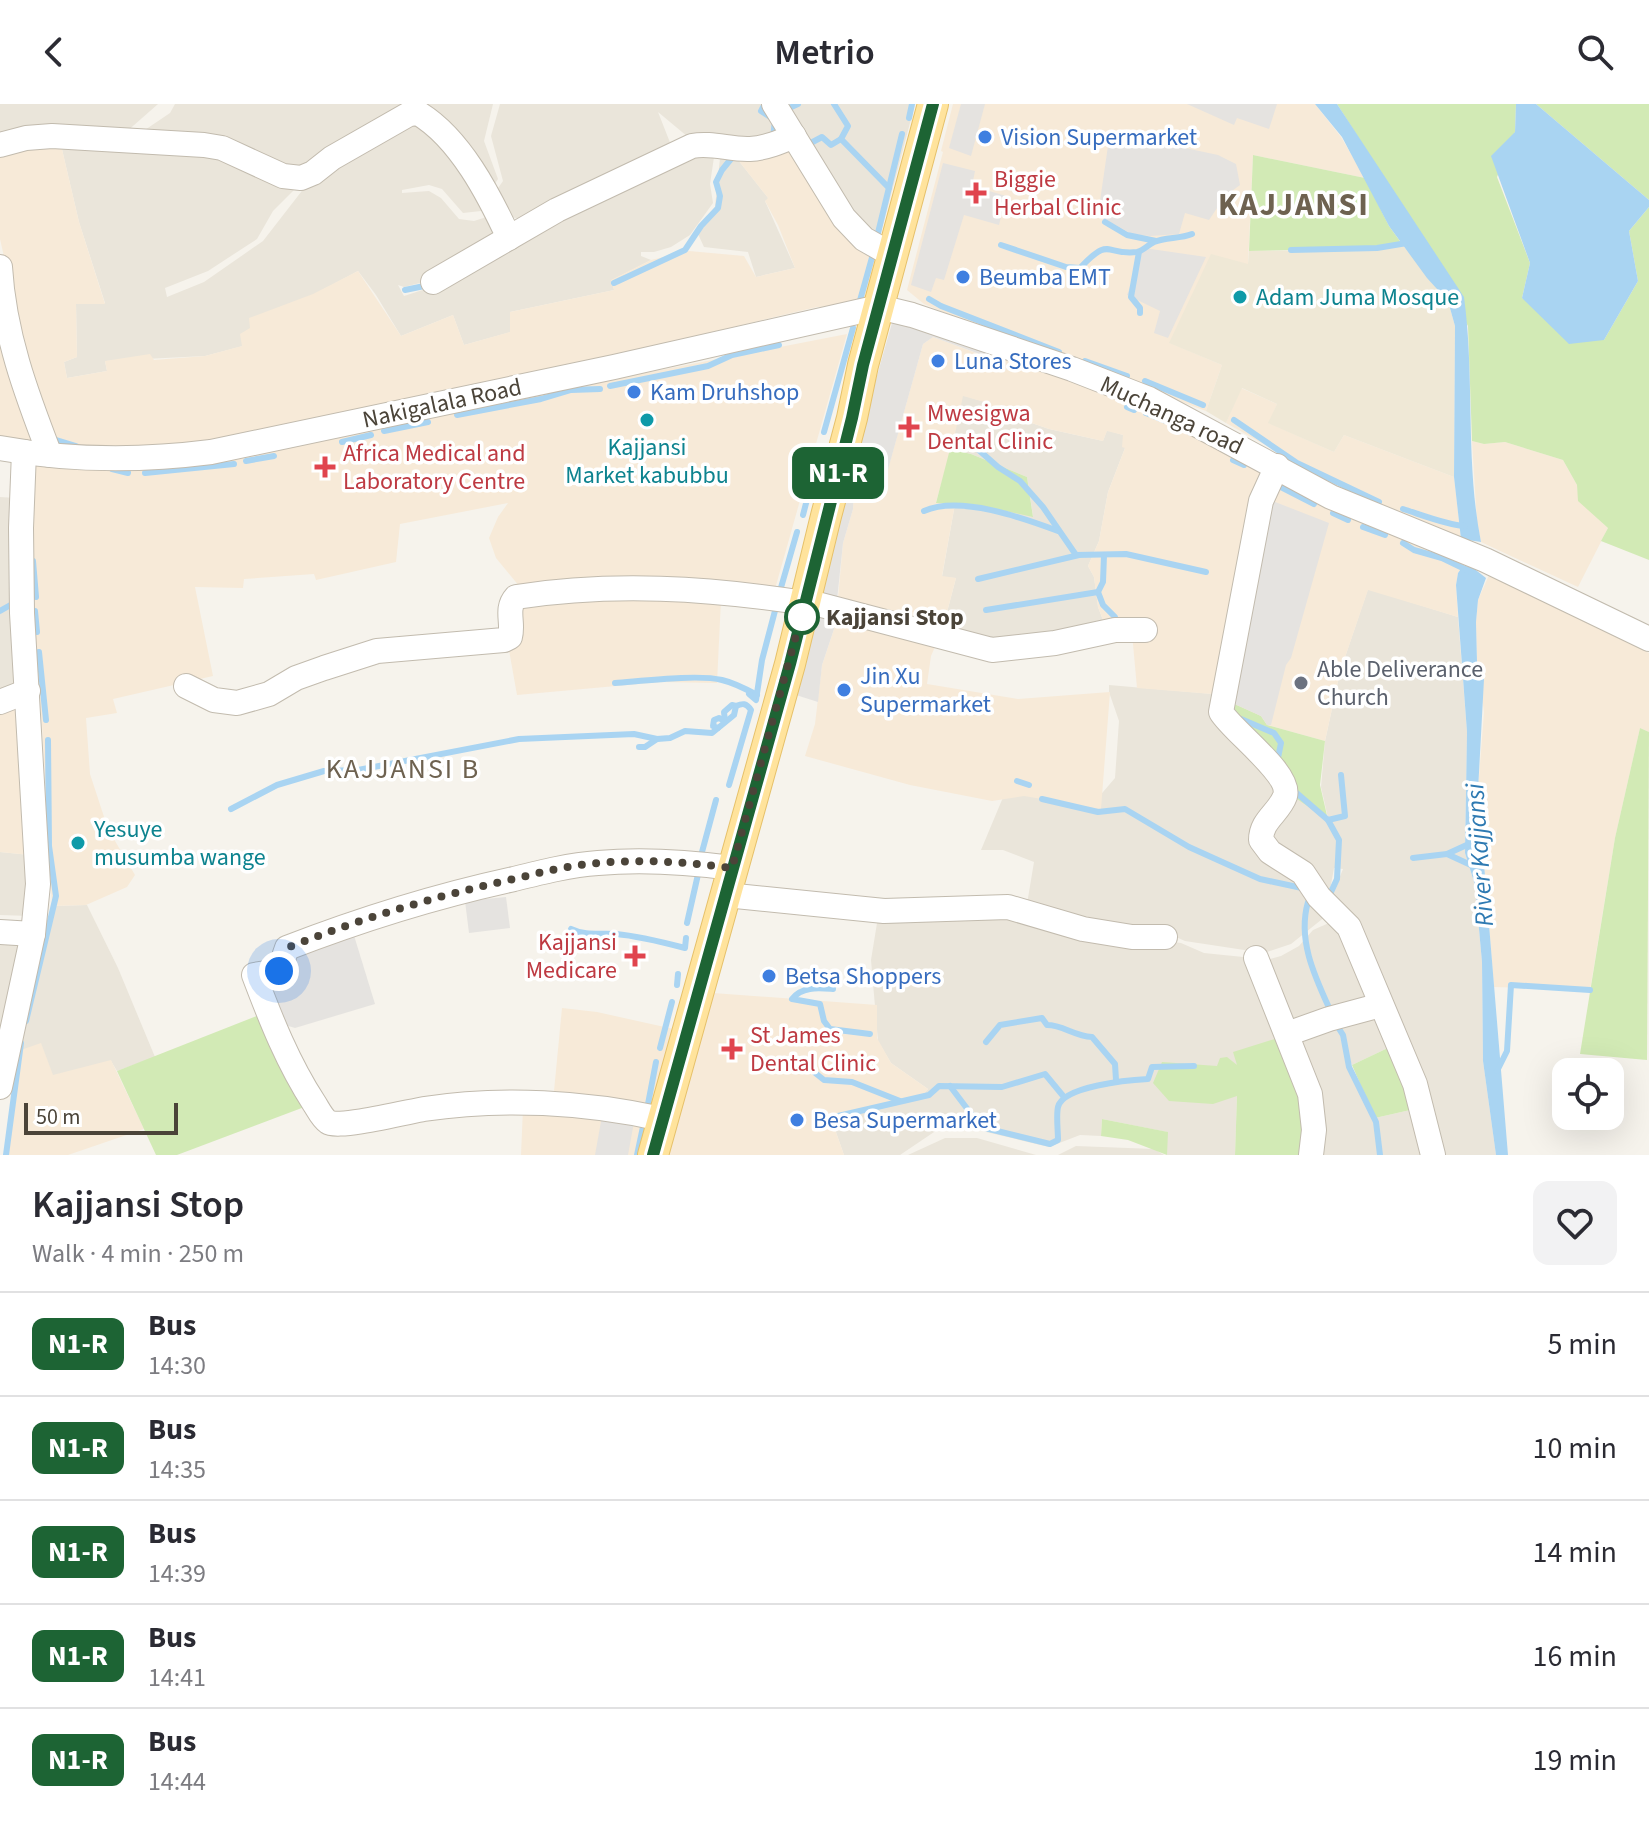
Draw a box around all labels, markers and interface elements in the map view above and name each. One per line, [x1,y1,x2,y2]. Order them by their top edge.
text: Metrio [774,27,875,78]
icon: back [32,30,76,74]
icon: search [1573,30,1617,74]
place label: Vision Supermarket [1001,120,1197,155]
marker: Vision Supermarket [976,128,994,146]
place label: Biggie Herbal Clinic [994,162,1122,225]
marker: Biggie Herbal Clinic [965,182,987,204]
district label: KAJJANSI [1218,182,1370,228]
place label: Beumba EMT [979,260,1111,295]
marker: Beumba EMT [954,268,972,286]
place label: Adam Juma Mosque [1256,280,1459,315]
marker: Adam Juma Mosque [1231,288,1249,306]
place label: Luna Stores [954,344,1072,379]
marker: Luna Stores [929,352,947,370]
street label: Muchanga road [1094,367,1249,464]
street label: Nakigalala Road [359,370,525,437]
place label: Kam Druhshop [650,375,799,410]
marker: Kam Druhshop [625,383,643,401]
place label: Mwesigwa Dental Clinic [927,396,1053,459]
marker: Kajjansi Market kabubbu [638,411,656,429]
marker: Mwesigwa Dental Clinic [898,416,920,438]
place label: Kajjansi Market kabubbu [565,430,729,493]
place label: Africa Medical and Laboratory Centre [343,436,525,499]
line badge: N1-R [782,447,894,499]
text: N1-R [808,453,868,493]
marker: Africa Medical and Laboratory Centre [314,456,336,478]
marker: Kajjansi Stop [785,600,819,634]
place label: Kajjansi Stop [826,600,964,635]
place label: Able Deliverance Church [1317,652,1483,715]
place label: Jin Xu Supermarket [860,659,991,722]
marker: Able Deliverance Church [1292,674,1310,692]
marker: Jin Xu Supermarket [835,681,853,699]
district label: KAJJANSI B [326,749,480,789]
water label: River Kajjansi [1456,781,1503,928]
place label: Yesuye musumba wange [93,812,266,875]
marker: Yesuye musumba wange [69,834,87,852]
place label: Kajjansi Medicare [526,925,617,988]
marker: Kajjansi Medicare [624,945,646,967]
your location [259,951,299,991]
place label: Betsa Shoppers [785,959,941,994]
marker: Betsa Shoppers [760,967,778,985]
place label: St James Dental Clinic [750,1018,876,1081]
marker: St James Dental Clinic [721,1038,743,1060]
map controls [1552,1058,1624,1130]
button: locate [1552,1058,1624,1130]
scale bar [24,1099,178,1135]
text: 50 m [36,1101,81,1133]
place label: Besa Supermarket [813,1103,997,1138]
marker: Besa Supermarket [788,1111,806,1129]
text: Kajjansi Stop [32,1178,244,1232]
button: heart [1533,1181,1617,1265]
text: Walk · 4 min · 250 m [32,1235,244,1272]
text: Bus [148,1304,196,1347]
text: 5 min [1547,1323,1617,1366]
text: N1-R [48,1324,108,1364]
text: 14:30 [148,1347,206,1384]
text: Bus [148,1408,196,1451]
text: 10 min [1533,1427,1617,1470]
text: N1-R [48,1428,108,1468]
text: 14:35 [148,1451,206,1488]
text: Bus [148,1512,196,1555]
text: 14 min [1533,1531,1617,1574]
text: N1-R [48,1532,108,1572]
text: 14:39 [148,1555,206,1592]
text: Bus [148,1616,196,1659]
text: 16 min [1533,1635,1617,1678]
text: N1-R [48,1636,108,1676]
text: 14:41 [148,1659,206,1696]
text: Bus [148,1720,196,1763]
text: 19 min [1533,1739,1617,1782]
text: N1-R [48,1740,108,1780]
text: 14:44 [148,1763,206,1800]

